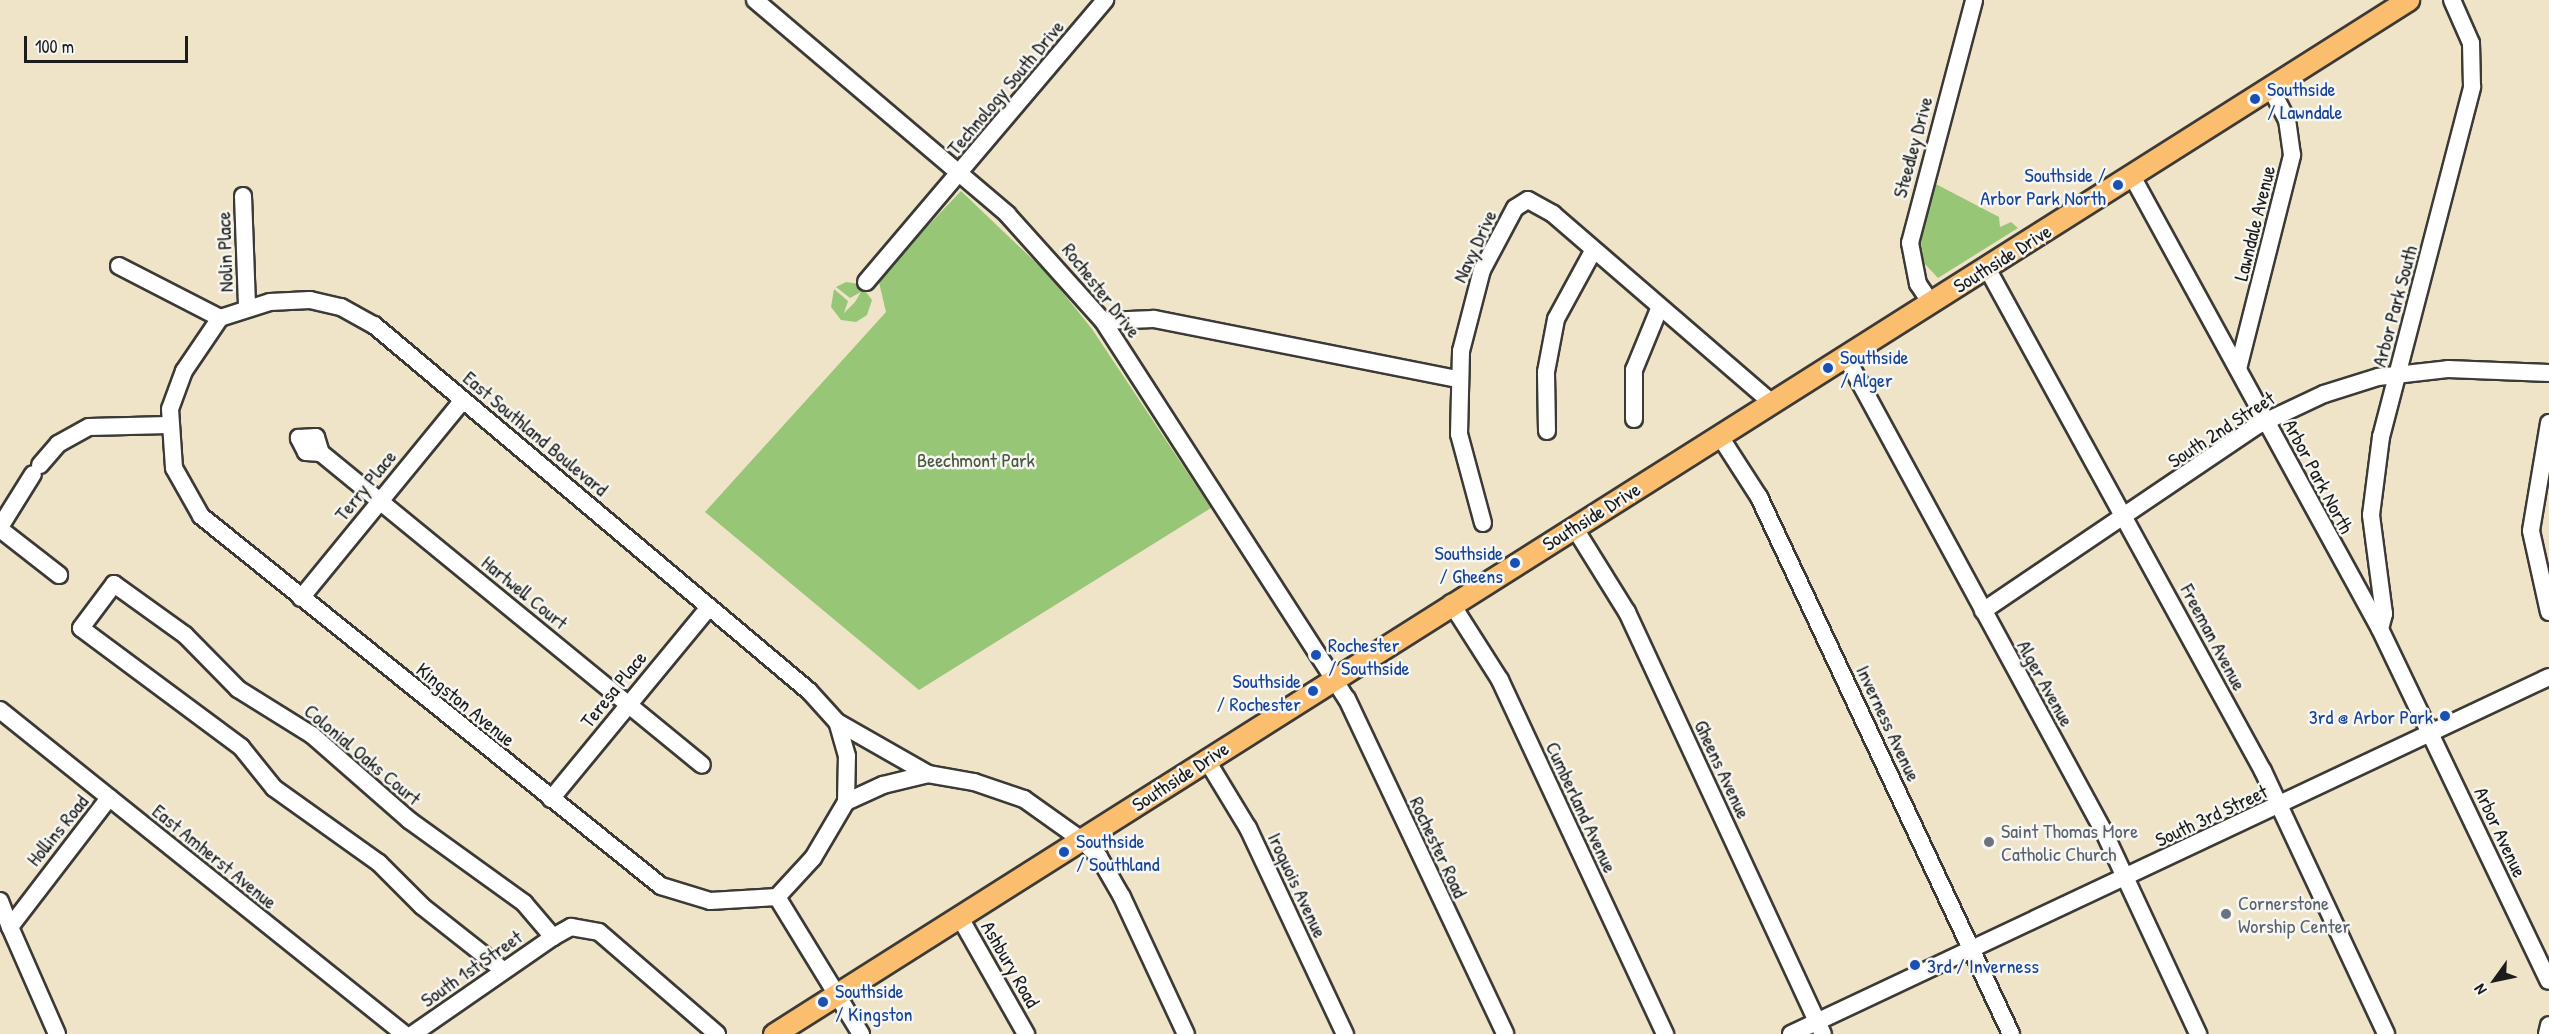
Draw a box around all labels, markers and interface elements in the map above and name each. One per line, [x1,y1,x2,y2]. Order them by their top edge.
street label: Technology South Drive [942,15,1068,159]
scale bar [27,24,190,62]
text: 100 m [35,34,74,59]
place label: Southside / Lawndale [2267,76,2343,123]
marker: Southside / Lawndale [2248,92,2262,106]
street label: Steedley Drive [1887,94,1937,200]
place label: Southside / Arbor Park North [1980,162,2106,209]
street label: Lawndale Avenue [2228,163,2280,283]
marker: Southside / Arbor Park North [2111,178,2125,192]
street label: Navy Drive [1447,206,1501,286]
street label: Nolin Place [211,211,237,293]
street label: Southside Drive [1949,218,2055,298]
street label: Rochester Drive [1058,238,1146,342]
street label: Arbor Park South [2366,243,2422,369]
place label: Southside / Alger [1840,344,1908,391]
marker: Southside / Alger [1821,361,1835,375]
street label: East Southland Boulevard [459,365,613,501]
street label: South 2nd Street [2163,386,2279,472]
street label: Arbor Park North [2279,415,2359,537]
street label: Terry Place [329,445,401,525]
park label: Beechmont Park [917,447,1035,471]
street label: Southside Drive [1538,476,1644,556]
place label: Southside / Gheens [1435,540,1503,587]
street label: Hartwell Court [477,550,573,634]
marker: Southside / Gheens [1508,556,1522,570]
street label: Freeman Avenue [2176,580,2252,694]
place label: Rochester / Southside [1328,632,1410,679]
street label: Alger Avenue [2012,636,2080,730]
street label: Teresa Place [575,646,651,732]
marker: Rochester / Southside [1309,648,1323,662]
street label: Kingston Avenue [412,657,520,751]
street label: Inverness Avenue [1852,661,1926,785]
place label: Southside / Rochester [1216,668,1301,715]
marker: Southside / Rochester [1306,684,1320,698]
street label: Colonial Oaks Court [300,698,426,810]
place label: 3rd @ Arbor Park [2309,704,2433,728]
marker: 3rd @ Arbor Park [2438,709,2452,723]
street label: Gheens Avenue [1690,716,1756,822]
street label: Southside Drive [1127,736,1233,816]
street label: Cumberland Avenue [1541,738,1623,876]
street label: South 3rd Street [2151,779,2271,851]
street label: Arbor Avenue [2470,783,2532,881]
street label: Hollins Road [21,790,93,870]
street label: Rochester Road [1405,793,1473,901]
street label: East Amherst Avenue [148,798,282,914]
place label: Saint Thomas More Catholic Church [2001,819,2138,866]
place label: Southside / Southland [1076,828,1160,875]
street label: Iroquois Avenue [1263,829,1333,941]
marker: Saint Thomas More Catholic Church [1982,835,1996,849]
marker: Southside / Southland [1057,845,1071,859]
place label: Cornerstone Worship Center [2238,891,2350,938]
marker: Cornerstone Worship Center [2219,907,2233,921]
street label: Ashbury Road [977,917,1045,1011]
street label: South 1st Street [416,924,526,1012]
north arrow [2465,950,2525,1010]
place label: 3rd / Inverness [1927,953,2039,977]
marker: 3rd / Inverness [1908,958,1922,972]
place label: Southside / Kingston [835,978,913,1025]
text: N [2468,980,2491,999]
marker: Southside / Kingston [816,995,830,1009]

